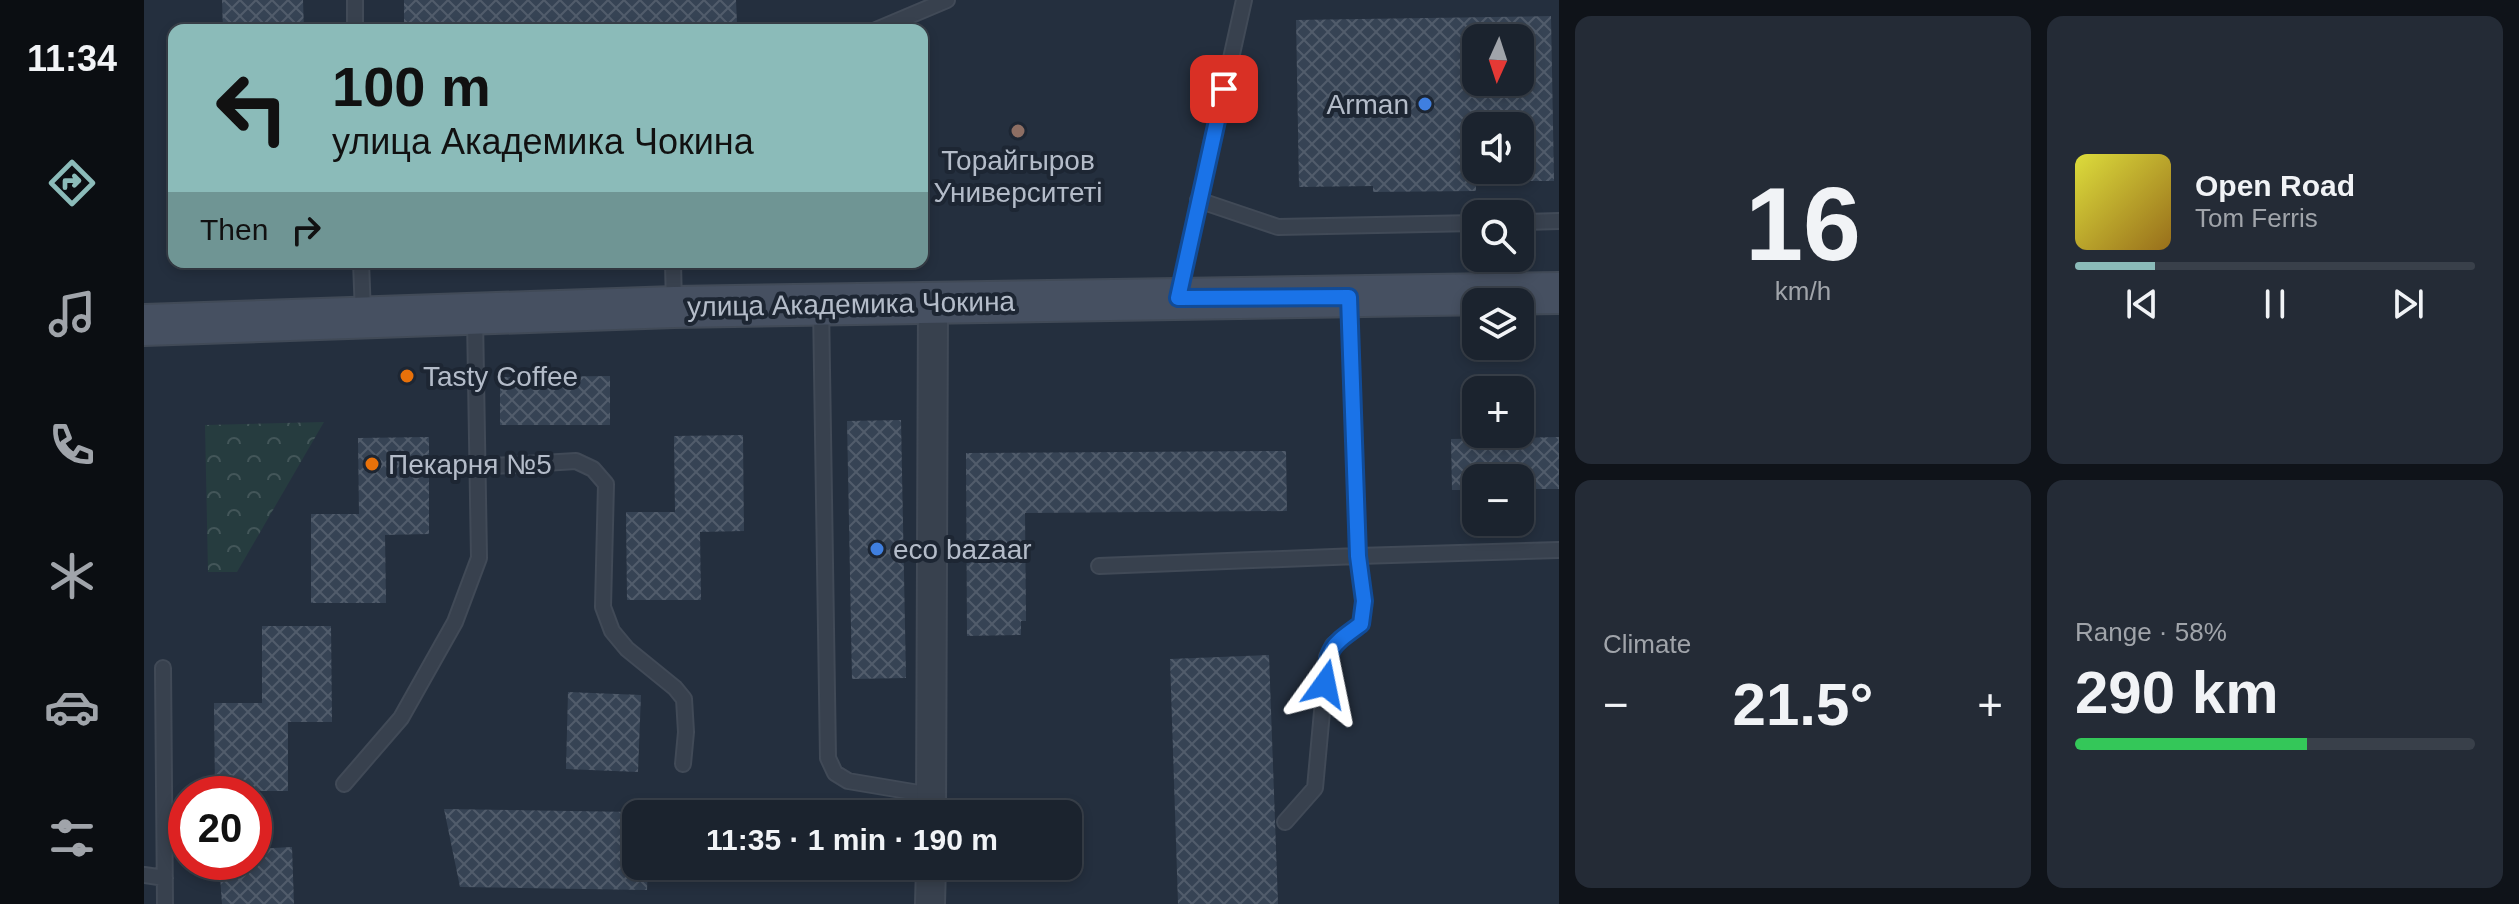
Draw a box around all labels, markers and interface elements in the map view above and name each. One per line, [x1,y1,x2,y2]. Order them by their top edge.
north arrow [1462,24,1534,96]
map controls [1462,24,1534,536]
text: 11:34 [27,38,117,79]
text: 100 m [332,55,491,118]
pin [1190,55,1258,123]
icon: left [200,56,304,160]
icon: arrive [1202,67,1246,111]
place label: Arman [1327,89,1409,120]
marker: Arman [1416,95,1434,113]
button: sound [1462,112,1534,184]
text: улица Академика Чокина [332,121,754,162]
marker: Торайгыров Университеті [1009,122,1027,140]
place label: Торайгыров Университеті [933,145,1103,208]
icon: directions [44,155,100,211]
text: 16 [1745,166,1861,282]
text: Open Road [2195,169,2355,202]
button: search [1462,200,1534,272]
text: Tom Ferris [2195,203,2318,233]
icon: right [284,208,328,252]
text: Then [200,213,268,246]
text: km/h [1775,276,1831,306]
icon: previous [2120,282,2164,326]
icon: pause [2253,282,2297,326]
icon: next [2386,282,2430,326]
icon: music [44,286,100,342]
street label: улица Академика Чокина [687,286,1016,322]
button: layers [1462,288,1534,360]
place label: Tasty Coffee [423,361,578,392]
marker: Tasty Coffee [398,367,416,385]
button: + [1462,376,1534,448]
icon: phone [44,417,100,473]
place label: Пекарня №5 [388,449,552,480]
marker: Пекарня №5 [363,455,381,473]
button: − [1462,464,1534,536]
place label: eco bazaar [893,534,1032,565]
marker: eco bazaar [868,540,886,558]
icon: climate [44,548,100,604]
text: Range · 58% [2075,617,2227,647]
text: Climate [1603,629,1691,659]
position arrow [1283,642,1367,726]
text: 290 km [2075,659,2279,726]
text: 21.5° [1733,671,1873,738]
icon: car [44,679,100,735]
text: − [1603,680,1629,729]
text: + [1977,680,2003,729]
speed limit sign: 20 [168,776,272,880]
icon: filters [44,810,100,866]
text: 11:35 · 1 min · 190 m [706,823,998,856]

